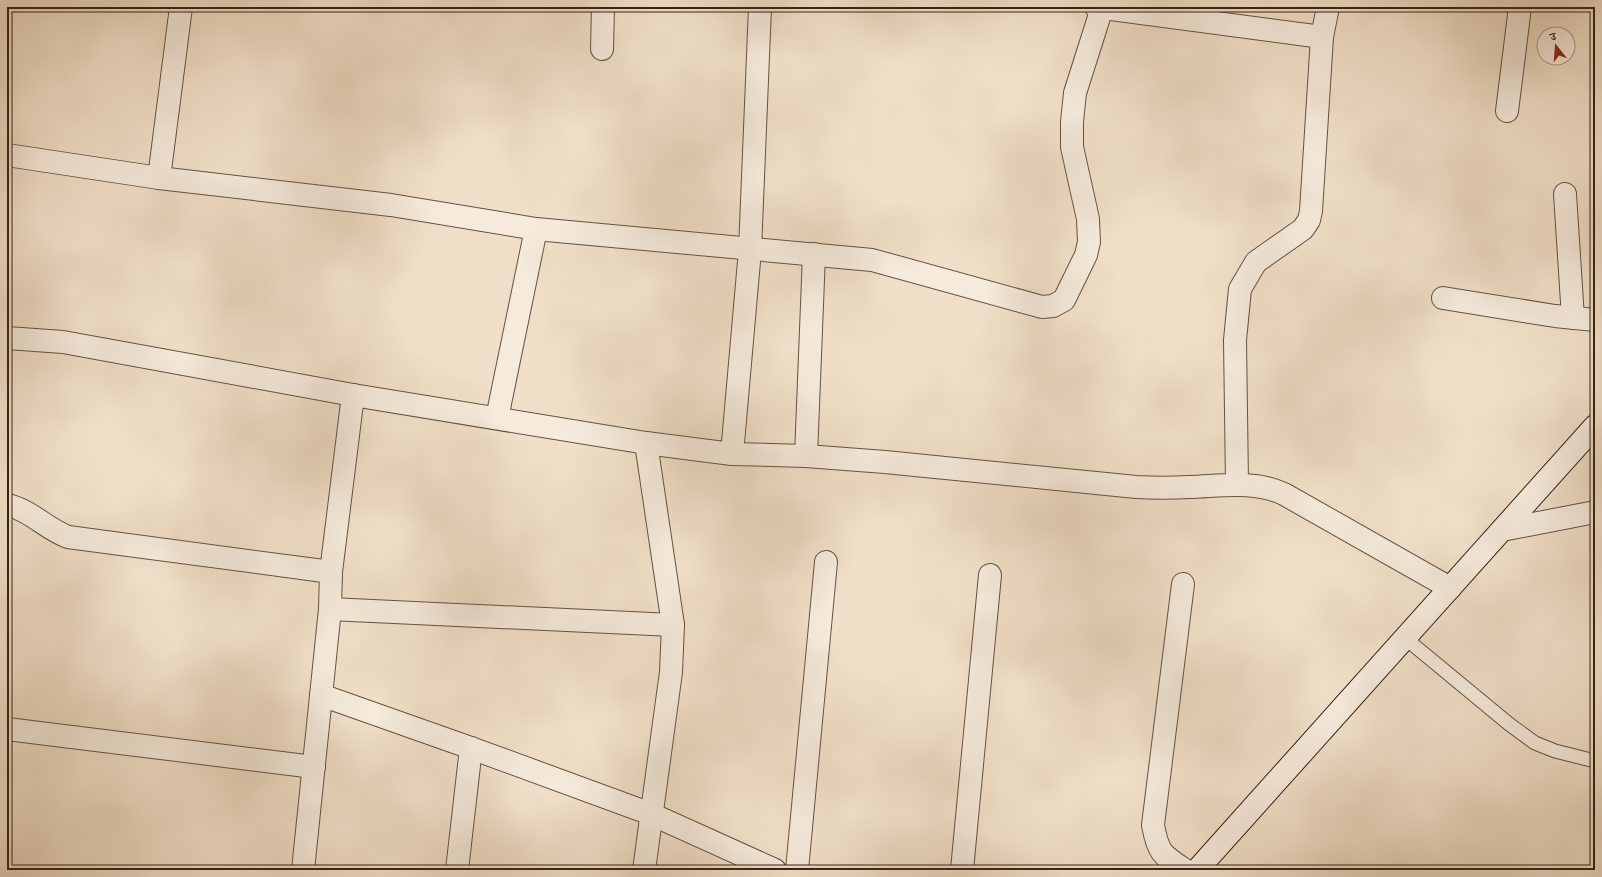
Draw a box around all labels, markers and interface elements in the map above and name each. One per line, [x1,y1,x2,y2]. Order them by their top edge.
north arrow [1536,26,1576,66]
text: उ [1547,29,1559,44]

